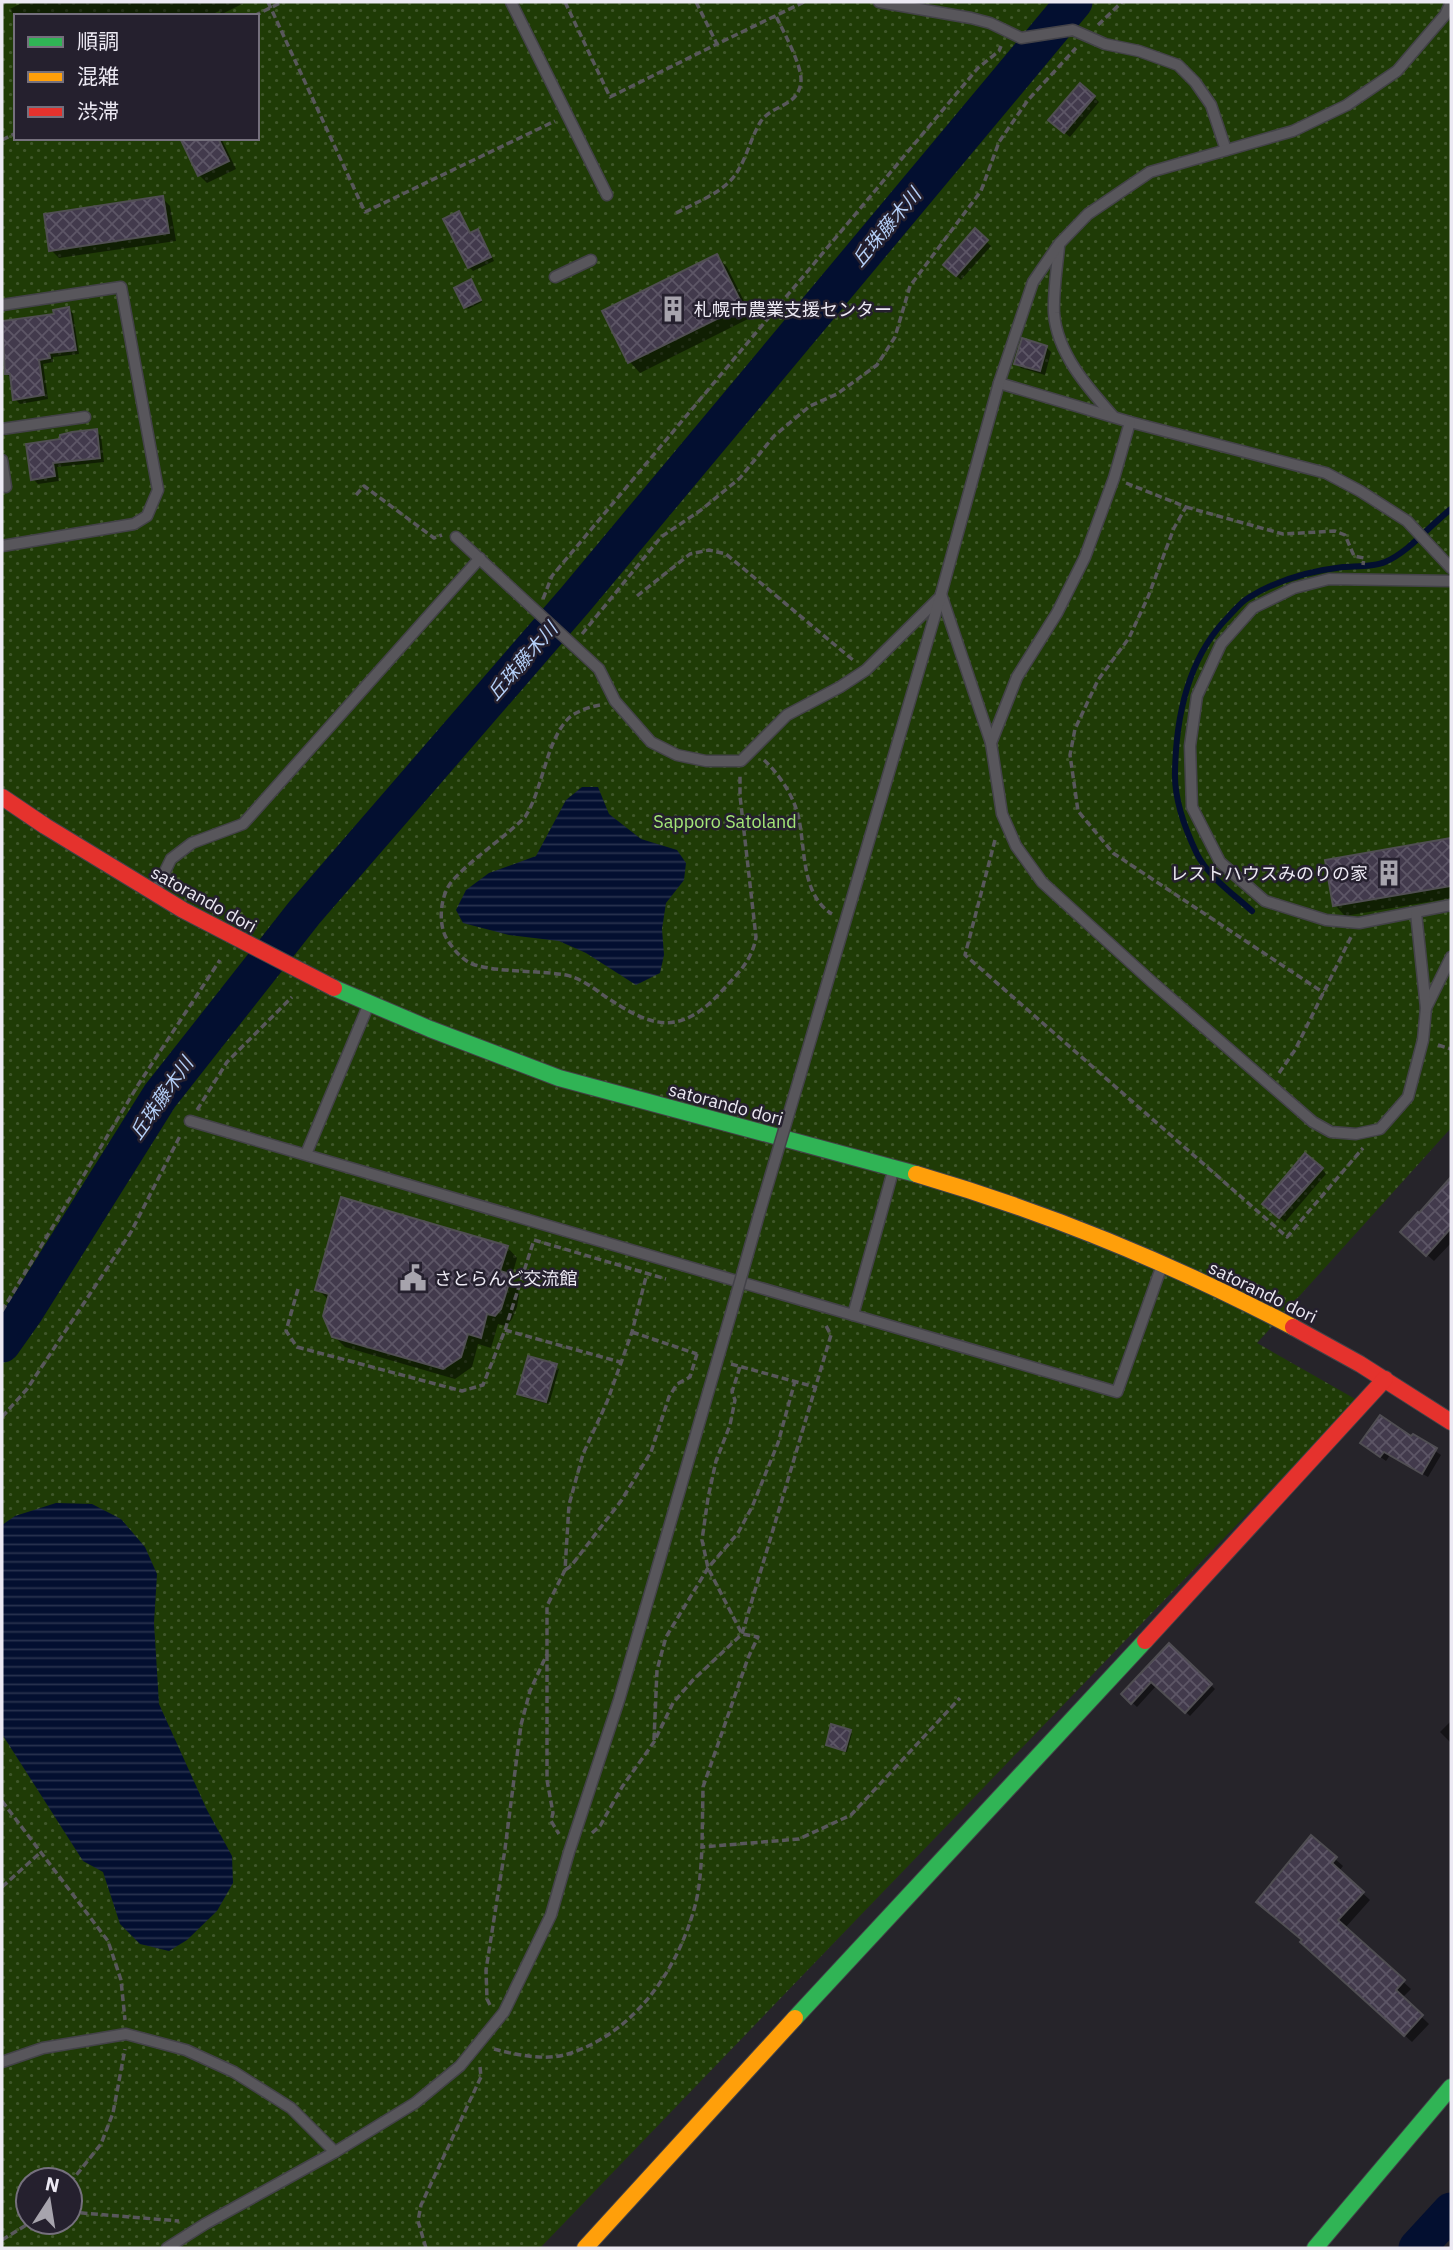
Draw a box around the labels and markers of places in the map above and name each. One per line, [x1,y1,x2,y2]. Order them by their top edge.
building icon: 札幌市農業支援センター [658,294,688,324]
place label: 札幌市農業支援センター [694,298,892,321]
building icon: レストハウスみのりの家 [1374,858,1404,888]
place label: レストハウスみのりの家 [1170,862,1368,885]
public building icon: さとらんど交流館 [398,1263,428,1293]
place label: さとらんど交流館 [434,1267,577,1290]

